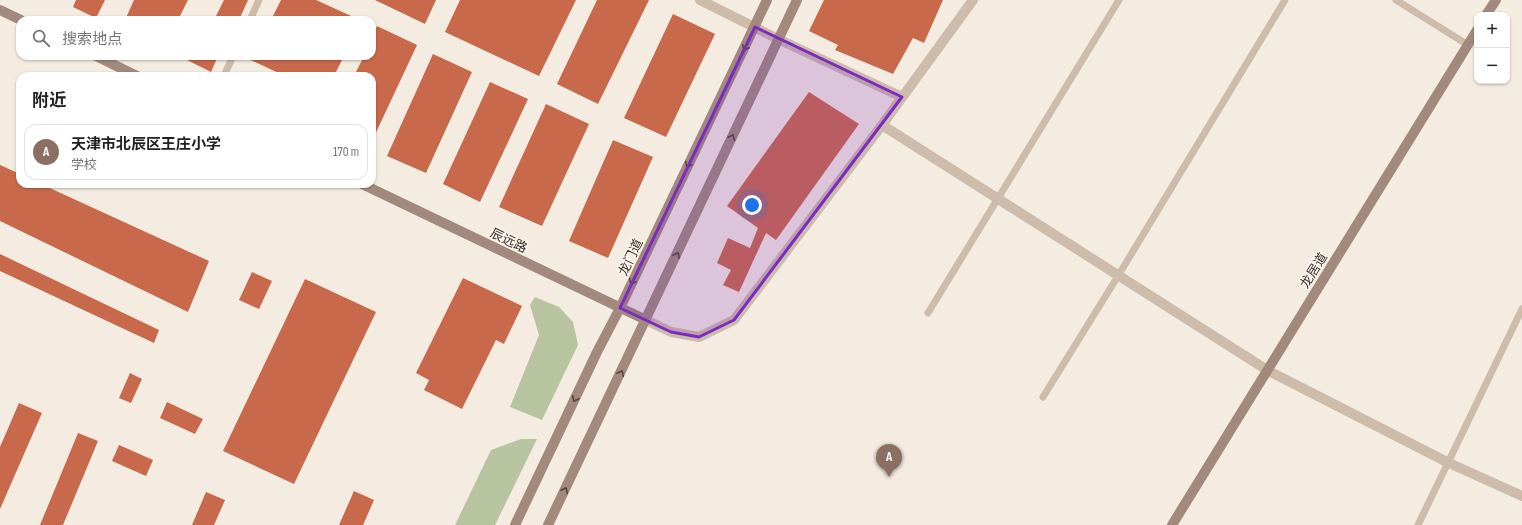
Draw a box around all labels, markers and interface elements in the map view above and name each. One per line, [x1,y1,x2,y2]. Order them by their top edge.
map controls [1474,12,1510,84]
button: + [1474,12,1510,48]
search box [16,16,376,60]
icon: search [30,27,52,49]
text: 搜索地点 [62,30,122,49]
one-way arrow [742,43,750,51]
button: − [1474,48,1510,84]
text: 附近 [32,91,66,111]
one-way arrow [727,134,735,142]
text: 天津市北辰区王庄小学 [71,135,221,154]
text: A [43,144,49,160]
text: 170 m [333,144,359,160]
text: 学校 [71,157,97,173]
one-way arrow [685,161,693,168]
your location [742,195,762,215]
street label: 辰远路 [488,225,530,257]
street label: 龙门道 [615,236,647,278]
street label: 龙居道 [1297,250,1331,291]
one-way arrow [672,252,680,259]
one-way arrow [629,278,637,286]
one-way arrow [616,369,624,377]
one-way arrow [572,395,580,402]
pin: A [876,444,902,477]
one-way arrow [560,486,568,494]

